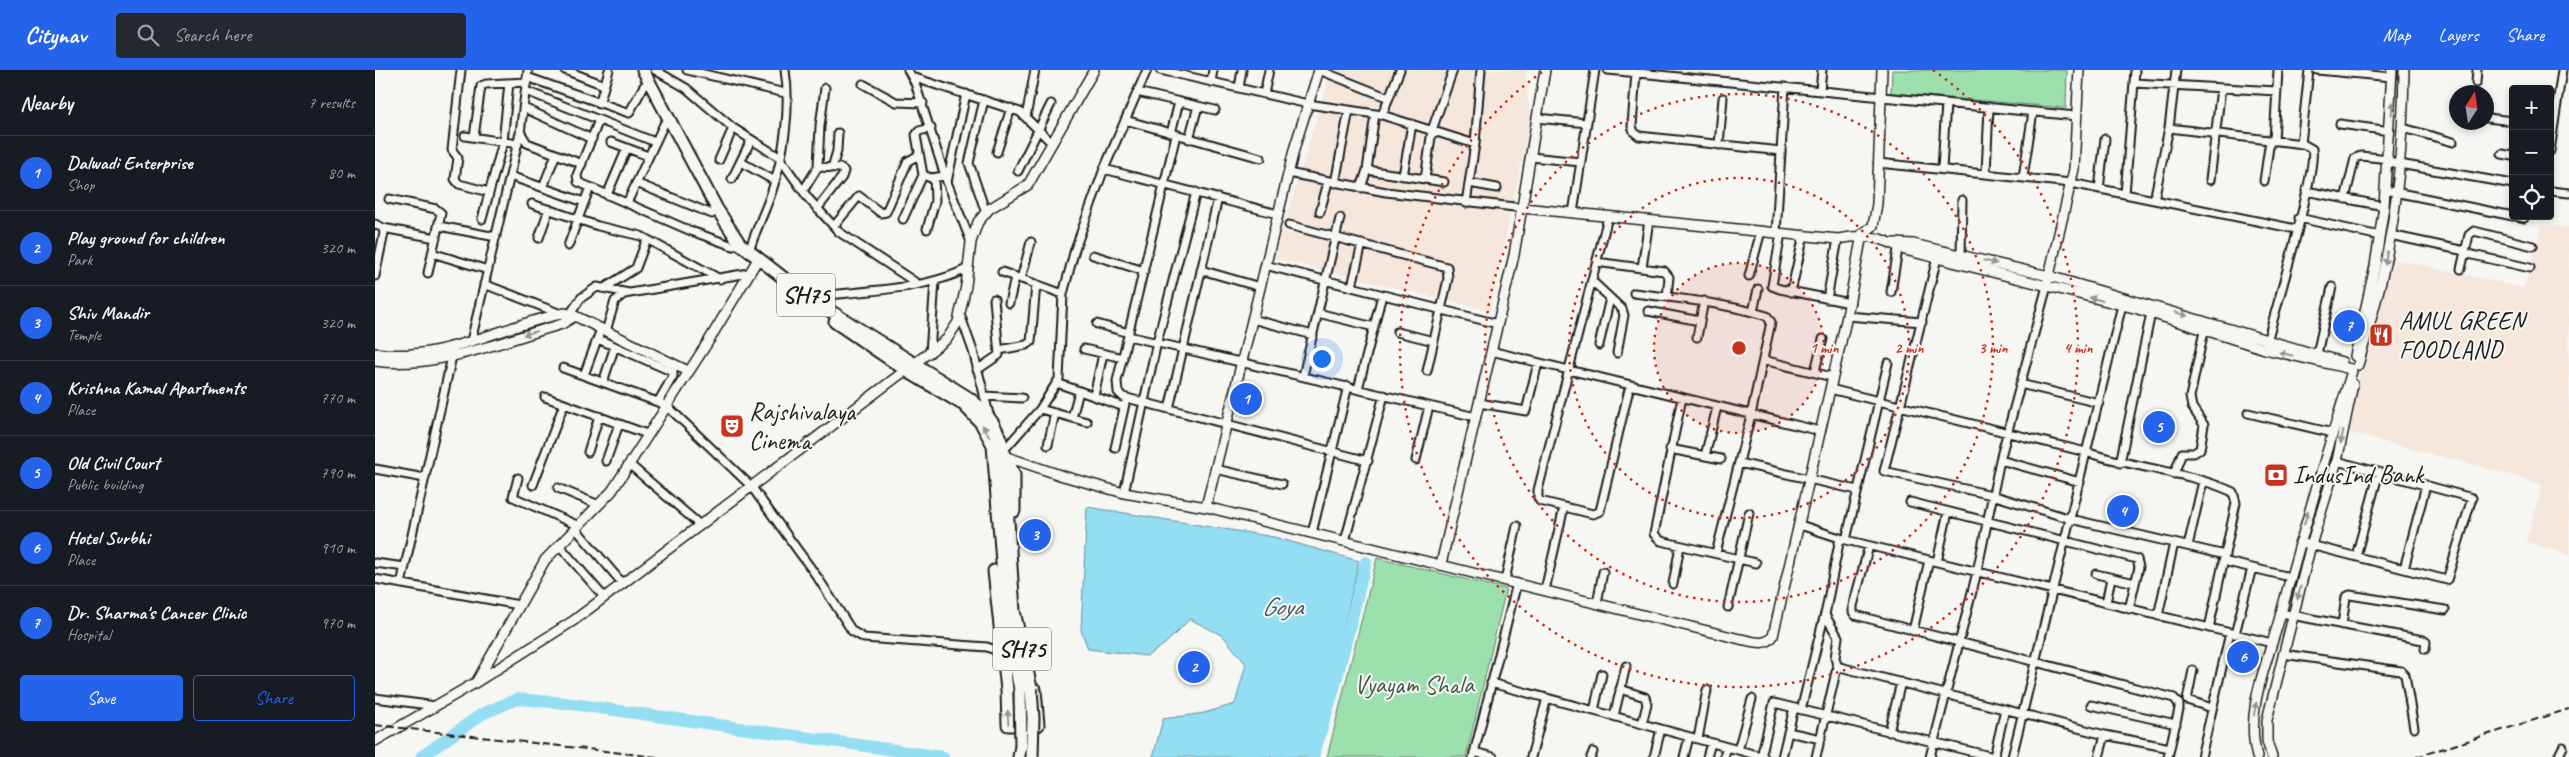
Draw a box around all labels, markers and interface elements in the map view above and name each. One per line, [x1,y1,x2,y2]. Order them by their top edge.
search box [116,13,466,58]
text: Citynav [25,20,86,50]
icon: search [134,21,162,49]
text: Search here [174,23,251,47]
text: Map [2383,24,2411,46]
text: Layers [2439,24,2478,46]
text: Share [2506,24,2544,46]
north arrow [2449,85,2494,130]
map controls [2509,85,2554,220]
button: + [2509,85,2554,130]
text: Nearby [20,90,73,116]
text: 7 results [308,93,355,113]
one-way arrow [2388,100,2396,116]
button: − [2509,130,2554,175]
text: Dalwadi Enterprise [67,151,193,175]
text: 1 [32,163,40,183]
text: 80 m [328,163,355,183]
text: Shop [67,175,94,195]
button: locate [2509,175,2554,220]
text: Play ground for children [67,226,225,250]
text: 2 [32,238,40,258]
text: 320 m [321,238,355,258]
text: Park [67,250,92,270]
one-way arrow [2382,250,2390,266]
one-way arrow [1983,259,1999,267]
road number: SH75 [777,274,835,316]
one-way arrow [2089,294,2104,302]
text: Shiv Mandir [67,301,149,325]
place label: AMUL GREEN FOODLAND [2399,305,2528,366]
pin: 7 [2333,307,2365,345]
one-way arrow [2173,311,2188,319]
text: 3 [32,313,40,333]
text: 320 m [321,313,355,333]
restaurant icon: AMUL GREEN FOODLAND [2368,322,2394,348]
text: Temple [67,325,101,345]
one-way arrow [522,329,538,337]
centre of rings [1730,339,1748,357]
text: 1 min [1810,339,1839,358]
text: 2 min [1895,339,1924,358]
text: 3 min [1979,339,2008,358]
text: 4 min [2064,339,2093,358]
your location [1309,346,1335,372]
one-way arrow [2278,350,2293,358]
text: Krishna Kamal Apartments [67,376,245,400]
pin: 1 [1230,380,1262,418]
text: 4 [32,388,40,408]
text: 770 m [321,388,355,408]
place label: Rajshivalaya Cinema [749,396,857,457]
text: Place [67,400,95,420]
pin: 5 [2143,408,2175,446]
theatre icon: Rajshivalaya Cinema [719,413,745,439]
one-way arrow [982,424,990,439]
one-way arrow [2338,429,2346,444]
text: Old Civil Court [67,451,160,475]
place label: IndusInd Bank [2293,459,2425,491]
bank icon: IndusInd Bank [2263,462,2289,488]
text: 5 [33,463,39,483]
text: 790 m [321,463,355,483]
text: Public building [67,475,143,495]
pin: 4 [2107,492,2139,530]
one-way arrow [2303,511,2311,526]
pin: 3 [1019,516,1051,554]
text: Hotel Surbhi [67,526,150,550]
text: 6 [32,538,40,558]
text: 910 m [321,538,355,558]
text: Place [67,550,95,570]
one-way arrow [2295,586,2303,601]
water label: Goya [1262,590,1305,623]
text: Dr. Sharma's Cancer Clinic [67,601,247,625]
text: 7 [32,613,40,633]
text: 970 m [321,613,355,633]
text: Hospital [67,625,111,645]
road number: SH75 [993,628,1051,670]
pin: 6 [2227,638,2259,676]
pin: 2 [1178,648,1210,686]
park label: Vyayam Shala [1354,669,1476,701]
button: Save [20,675,183,721]
button: Share [193,675,355,721]
one-way arrow [2251,701,2259,717]
one-way arrow [1003,708,1011,724]

